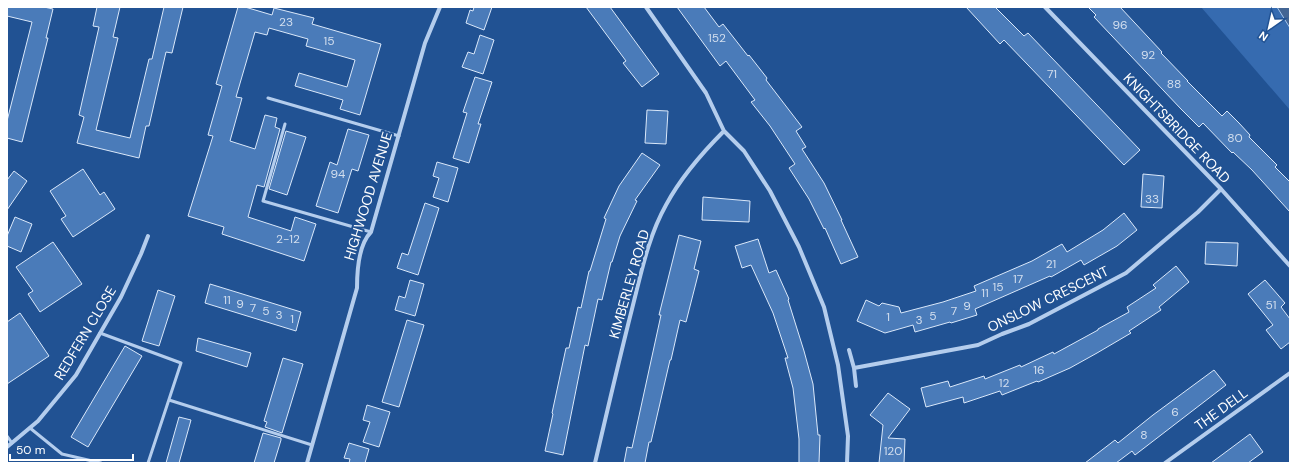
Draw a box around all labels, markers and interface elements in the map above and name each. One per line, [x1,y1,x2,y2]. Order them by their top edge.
north arrow [1249,8,1289,48]
house number: 23 [279,14,293,30]
house number: 96 [1112,17,1128,33]
text: N [1256,28,1271,44]
house number: 152 [708,30,726,46]
house number: 15 [323,33,335,49]
house number: 92 [1141,47,1155,63]
house number: 71 [1047,66,1057,82]
street label: KNIGHTSBRIDGE ROAD [1120,69,1234,187]
house number: 88 [1167,76,1181,92]
street label: HIGHWOOD AVENUE [340,130,396,262]
house number: 80 [1227,130,1243,146]
house number: 94 [331,166,345,182]
house number: 33 [1145,191,1159,207]
street label: KIMBERLEY ROAD [605,227,653,341]
house number: 2-12 [276,231,300,247]
house number: 21 [1046,256,1056,272]
street label: ONSLOW CRESCENT [984,262,1112,336]
house number: 17 [1013,271,1023,287]
house number: 15 [992,279,1004,295]
street label: REDFERN CLOSE [50,283,120,383]
house number: 11 [981,285,989,301]
house number: 11 [223,292,231,308]
house number: 9 [236,296,244,312]
house number: 51 [1265,297,1277,313]
house number: 9 [963,298,971,314]
house number: 7 [250,300,256,316]
house number: 5 [262,303,270,319]
house number: 7 [951,303,957,319]
house number: 3 [275,307,283,323]
house number: 5 [929,308,937,324]
house number: 1 [886,309,890,325]
house number: 1 [290,311,294,327]
house number: 3 [915,312,923,328]
house number: 16 [1033,362,1045,378]
house number: 12 [999,375,1009,391]
street label: THE DELL [1191,384,1251,434]
house number: 6 [1171,404,1179,420]
house number: 8 [1140,427,1148,443]
scale bar [10,436,133,462]
text: 50 m [16,442,45,458]
house number: 120 [884,443,902,459]

